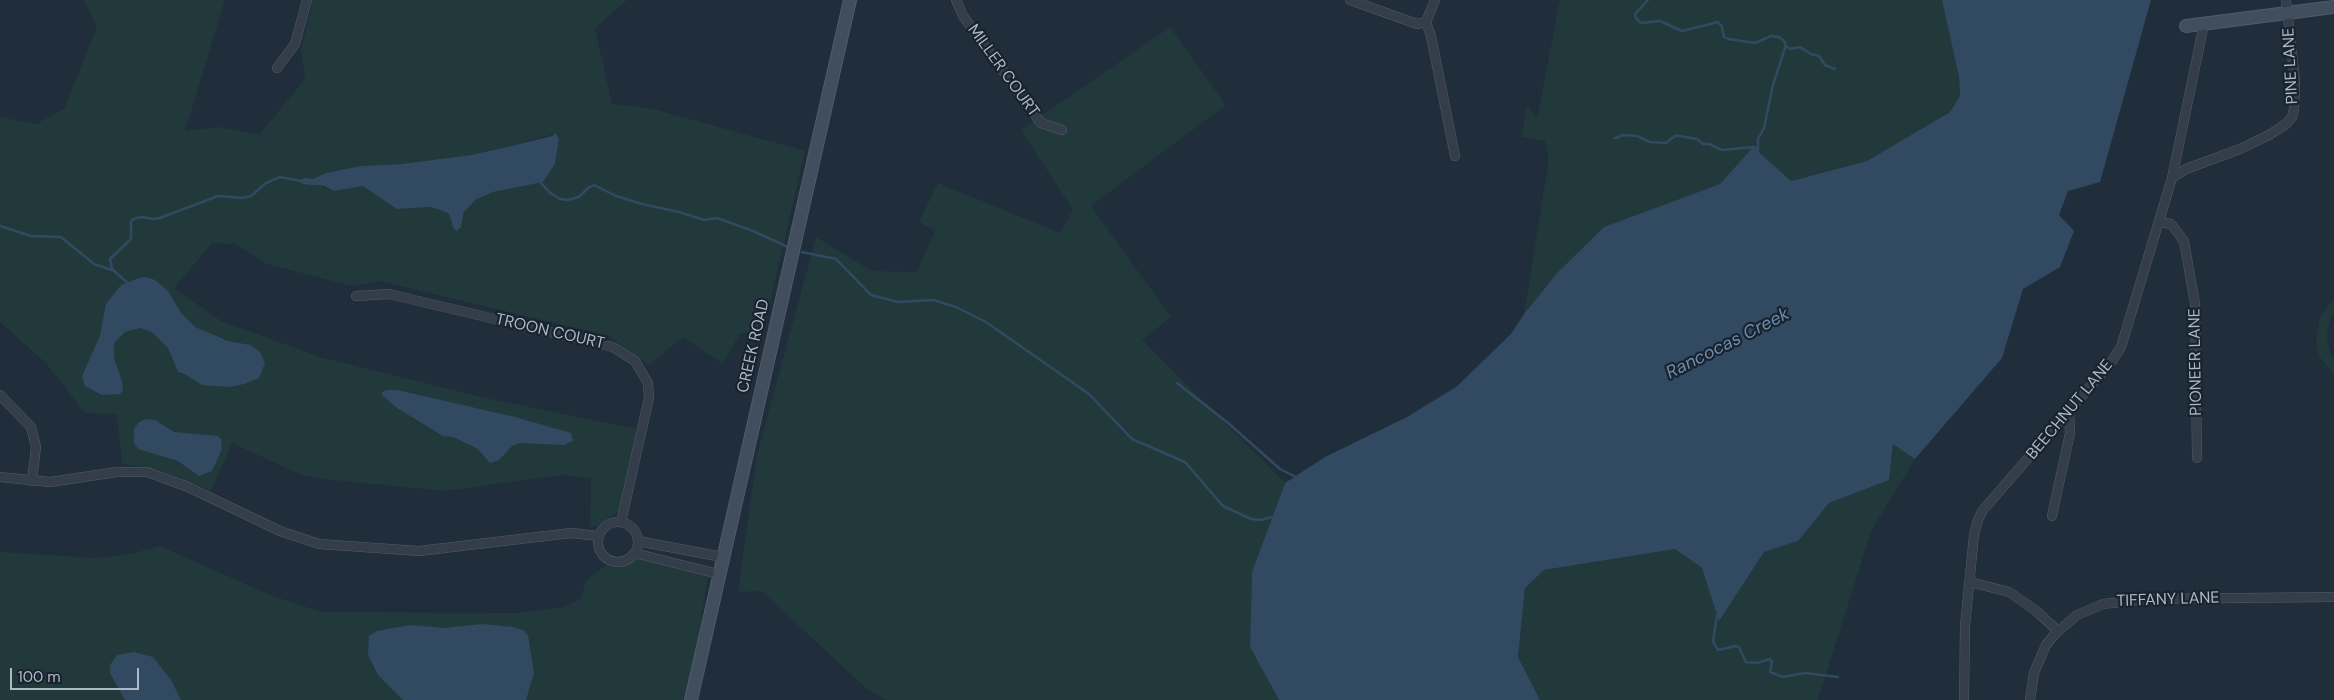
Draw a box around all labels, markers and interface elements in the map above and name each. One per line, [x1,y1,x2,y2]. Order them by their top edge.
street label: MILLER COURT [963,21,1043,121]
street label: PINE LANE [2279,27,2303,105]
street label: CREEK ROAD [734,297,774,395]
water label: Rancocas Creek [1663,304,1793,384]
street label: PIONEER LANE [2185,308,2207,416]
street label: TROON COURT [494,310,606,354]
street label: BEECHNUT LANE [2023,356,2117,464]
street label: TIFFANY LANE [2116,589,2220,611]
scale bar [12,658,141,690]
text: 100 m [18,667,61,687]

